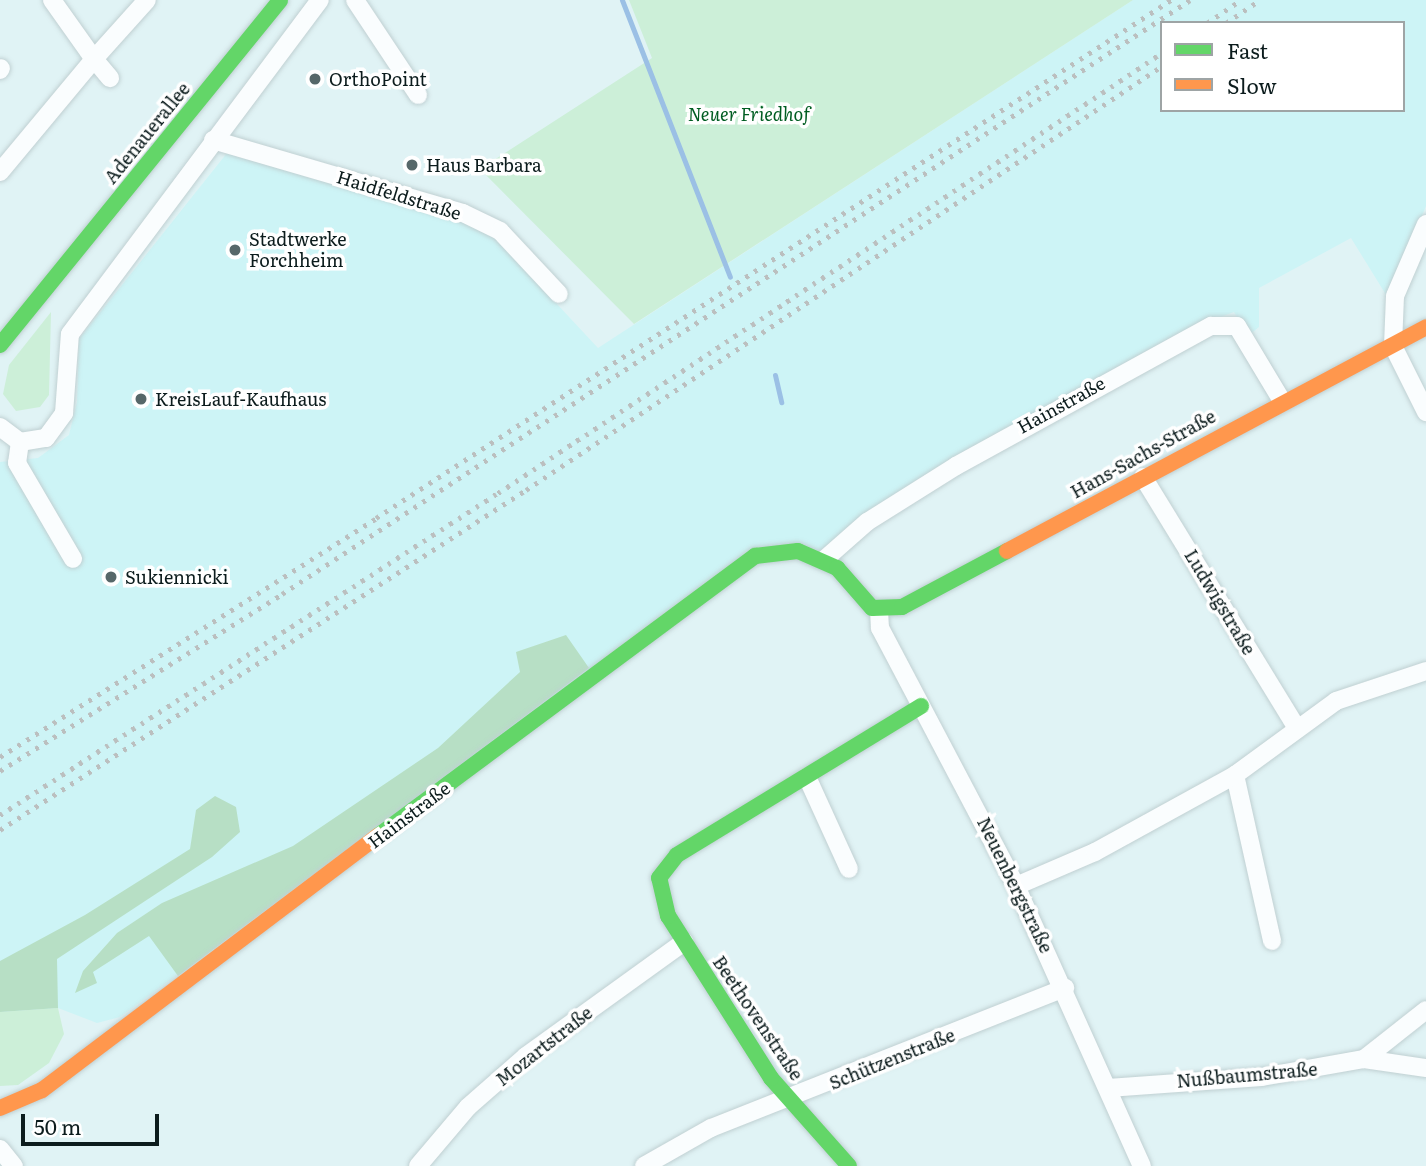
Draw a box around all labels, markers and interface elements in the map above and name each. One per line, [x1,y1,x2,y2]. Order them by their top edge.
legend [1160,21,1405,112]
text: Fast [1227,34,1268,65]
place label: OrthoPoint [329,68,427,90]
text: Slow [1227,69,1277,100]
marker: OrthoPoint [307,71,323,87]
street label: Adenauerallee [100,78,194,188]
park label: Neuer Friedhof [688,103,810,125]
place label: Haus Barbara [426,154,542,176]
marker: Haus Barbara [404,157,420,173]
street label: Haidfeldstraße [334,166,464,224]
place label: Stadtwerke Forchheim [249,229,347,272]
marker: Stadtwerke Forchheim [227,242,243,258]
street label: Hainstraße [1013,372,1109,438]
place label: KreisLauf-Kaufhaus [155,388,326,410]
marker: KreisLauf-Kaufhaus [133,391,149,407]
street label: Hans-Sachs-Straße [1067,405,1219,503]
street label: Ludwigstraße [1180,545,1260,659]
place label: Sukiennicki [125,566,229,588]
marker: Sukiennicki [103,569,119,585]
street label: Hainstraße [364,777,454,853]
street label: Neuenbergstraße [973,814,1057,956]
street label: Beethovenstraße [708,952,808,1084]
street label: Mozartstraße [491,1002,597,1090]
street label: Schützenstraße [826,1024,958,1094]
street label: Nußbaumstraße [1176,1058,1318,1092]
scale bar [24,1100,163,1144]
text: 50 m [34,1110,81,1141]

